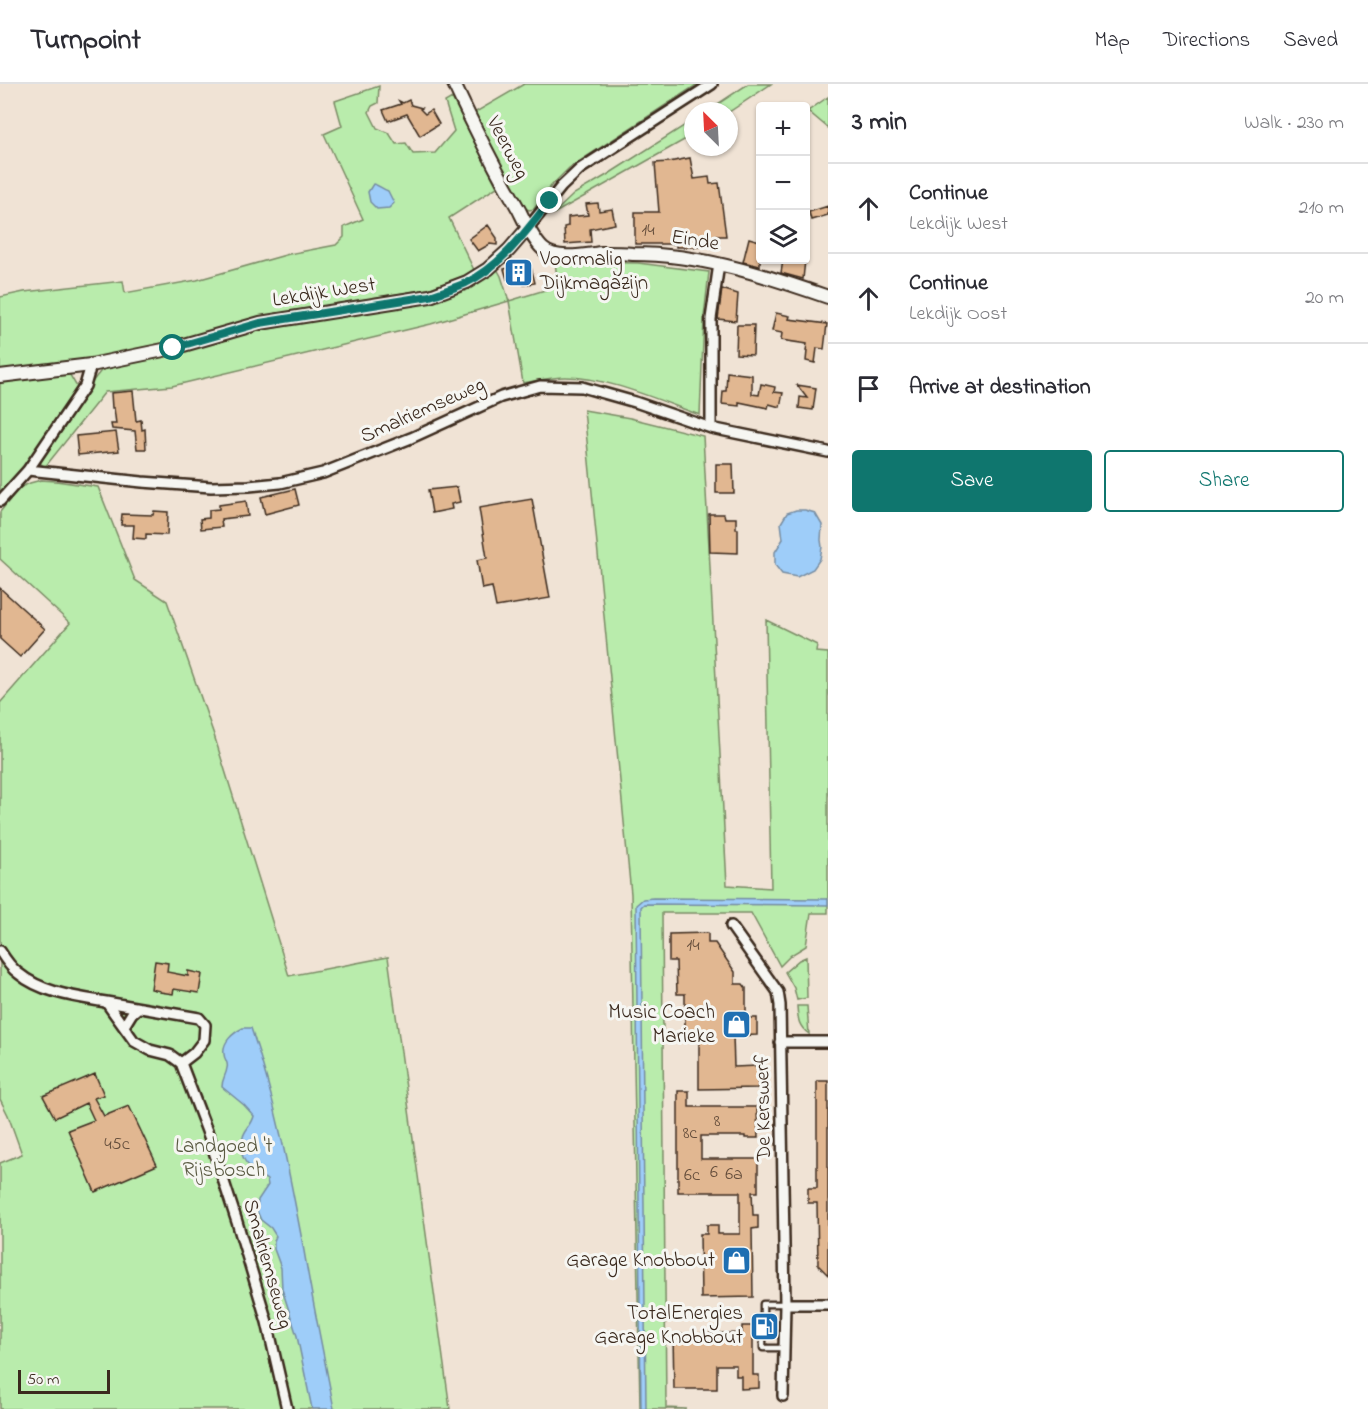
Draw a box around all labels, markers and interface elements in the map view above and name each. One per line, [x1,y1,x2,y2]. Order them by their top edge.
text: Turnpoint [30,21,141,62]
text: Map [1094,26,1130,56]
text: Directions [1163,26,1250,56]
text: Saved [1283,26,1338,56]
north arrow [684,102,738,156]
map controls [756,102,810,264]
button: + [756,102,810,156]
text: 3 min [852,104,907,142]
text: Walk · 230 m [1244,109,1344,138]
street label: Veerweg [476,110,536,186]
button: − [756,156,810,210]
text: Continue [909,178,988,210]
route end [536,187,562,213]
icon: ahead [852,192,885,225]
text: 210 m [1299,194,1344,223]
button: layers [756,210,810,264]
text: Lekdijk West [909,210,1008,239]
house number: 14 [641,218,655,244]
street label: Einde [669,222,722,260]
place label: Voormalig Dijkmagazijn [539,245,648,301]
building icon: Voormalig Dijkmagazijn [503,256,535,288]
text: Continue [909,268,988,300]
street label: Lekdijk West [270,270,378,316]
icon: ahead [852,282,885,315]
text: 20 m [1305,284,1344,313]
text: Lekdijk Oost [909,300,1007,329]
route start [159,334,185,360]
street label: Smalriemseweg [356,370,491,454]
icon: arrive [852,372,885,405]
text: Arrive at destination [909,372,1091,404]
button: Save [852,450,1092,512]
button: Share [1104,450,1344,512]
house number: 14 [686,933,700,959]
place label: Music Coach Marieke [608,998,716,1052]
shop icon: Music Coach Marieke [720,1009,752,1041]
street label: De Kerswerf [748,1054,780,1162]
house number: 8 [714,1109,721,1135]
house number: 8c [683,1121,697,1147]
house number: 45c [104,1132,130,1158]
park label: Landgoed 't Rijsbosch [175,1132,273,1186]
house number: 6 [710,1160,718,1186]
house number: 6a [725,1162,743,1188]
house number: 6c [684,1163,700,1189]
street label: Smalriemseweg [232,1196,300,1333]
shop icon: Garage Knobbout [720,1245,752,1277]
place label: Garage Knobbout [566,1246,715,1278]
place label: TotalEnergies Garage Knobbout [594,1299,743,1355]
fuel station icon: TotalEnergies Garage Knobbout [748,1310,780,1342]
scale bar [18,1367,110,1394]
text: 50 m [27,1368,59,1392]

